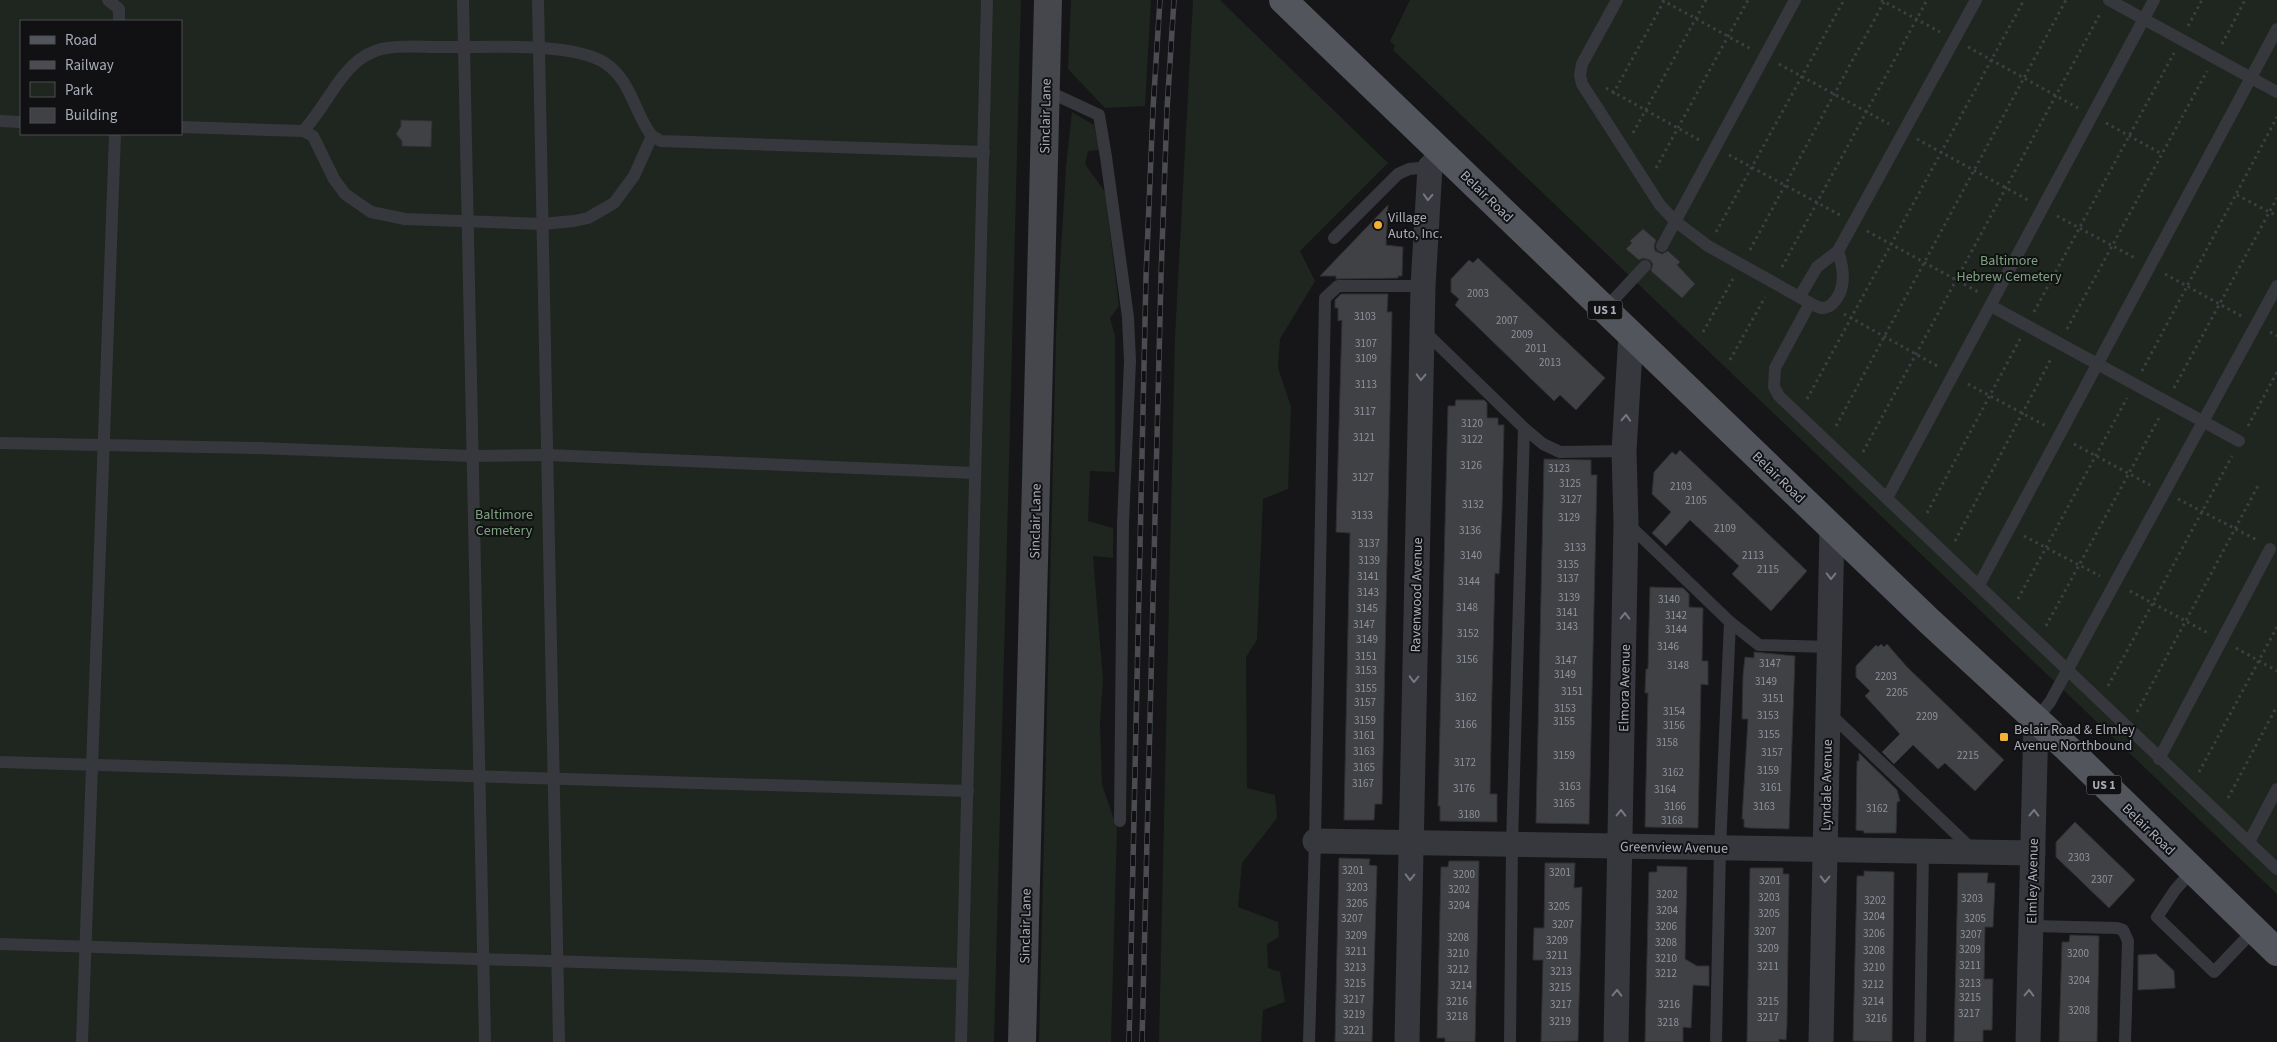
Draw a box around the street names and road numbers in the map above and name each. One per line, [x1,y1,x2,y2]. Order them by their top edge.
street label: Sinclair Lane [1035,78,1057,154]
street label: Belair Road [1455,166,1517,227]
road number: US 1 [1588,300,1622,320]
street label: Belair Road [1747,447,1809,508]
street label: Sinclair Lane [1025,483,1047,559]
street label: Ravenwood Avenue [1406,537,1428,653]
street label: Elmora Avenue [1614,644,1636,732]
street label: Lyndale Avenue [1816,739,1838,831]
road number: US 1 [2086,776,2122,794]
street label: Belair Road [2117,799,2179,860]
street label: Greenview Avenue [1620,837,1728,859]
street label: Elmley Avenue [2022,838,2044,924]
street label: Sinclair Lane [1015,888,1037,964]

